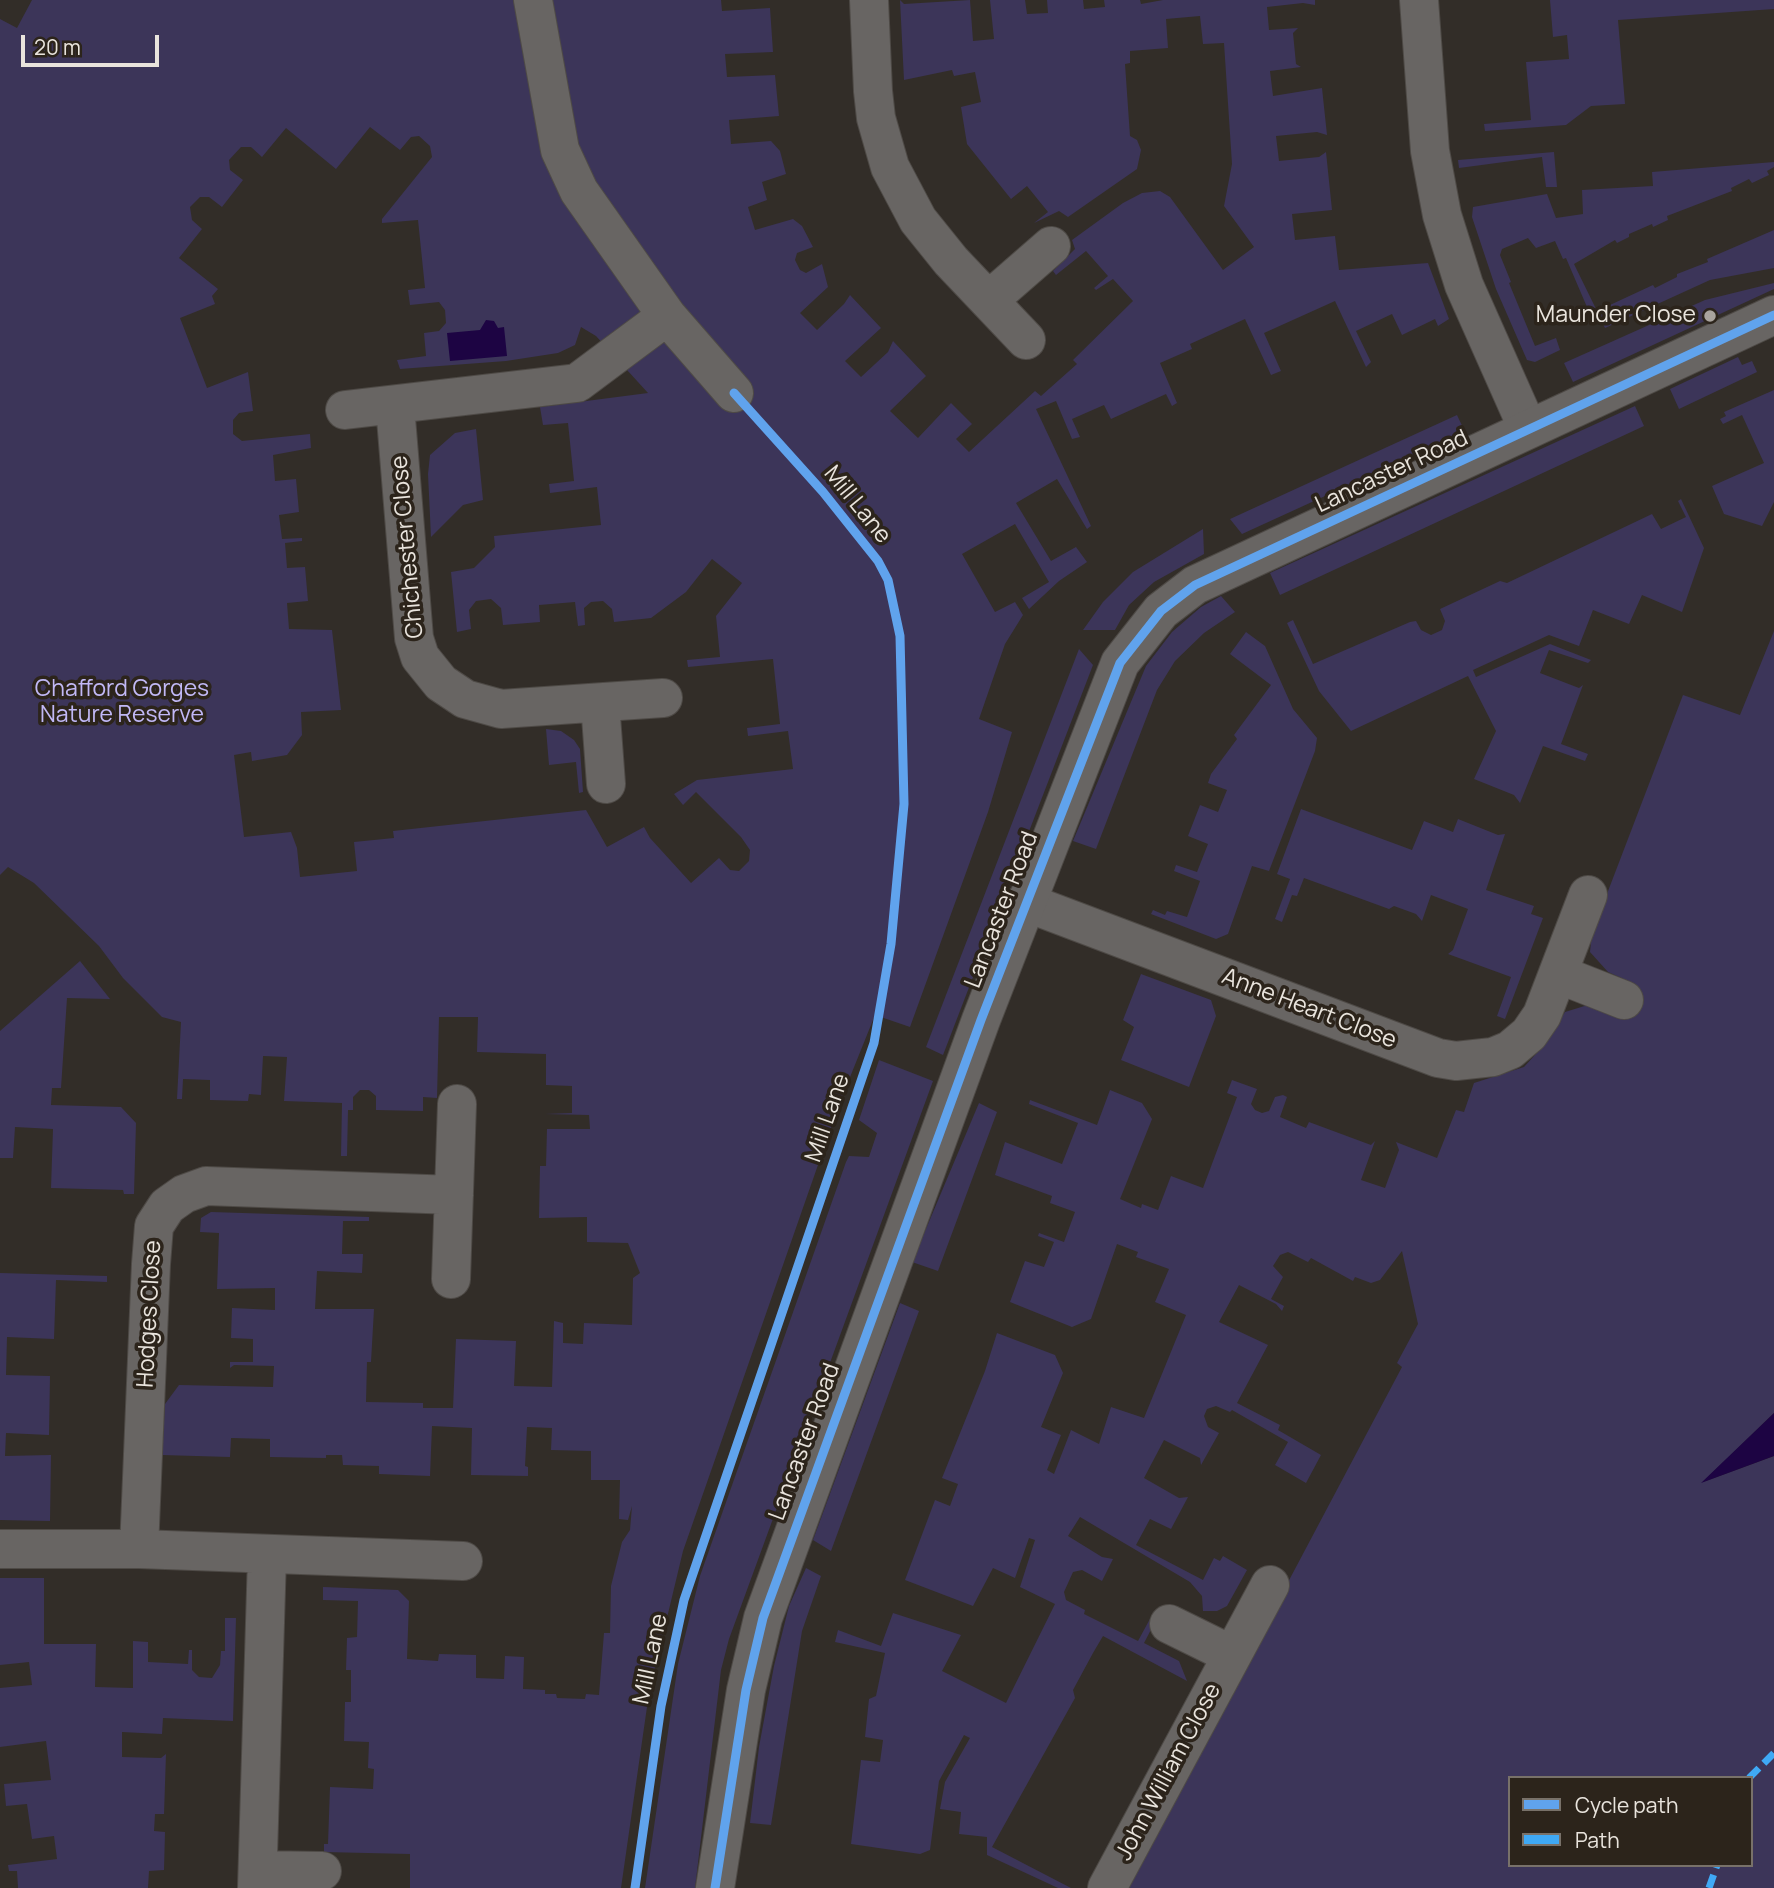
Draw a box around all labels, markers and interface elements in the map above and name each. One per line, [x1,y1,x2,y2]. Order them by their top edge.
scale bar [24,21,163,65]
text: 20 m [34,33,81,61]
place label: Maunder Close [1536,302,1696,330]
marker: Maunder Close [1702,308,1718,324]
street label: Lancaster Road [1311,425,1473,519]
street label: Chichester Close [386,454,430,640]
street label: Mill Lane [817,461,897,549]
park label: Chafford Gorges Nature Reserve [35,676,209,730]
street label: Lancaster Road [960,828,1044,992]
street label: Anne Heart Close [1218,963,1400,1055]
street label: Mill Lane [800,1070,856,1166]
street label: Hodges Close [132,1240,168,1388]
street label: Lancaster Road [764,1360,846,1524]
street label: Mill Lane [628,1611,674,1707]
street label: John William Close [1111,1679,1227,1865]
legend [1508,1776,1753,1867]
text: Cycle path [1575,1791,1678,1819]
text: Path [1575,1826,1620,1854]

